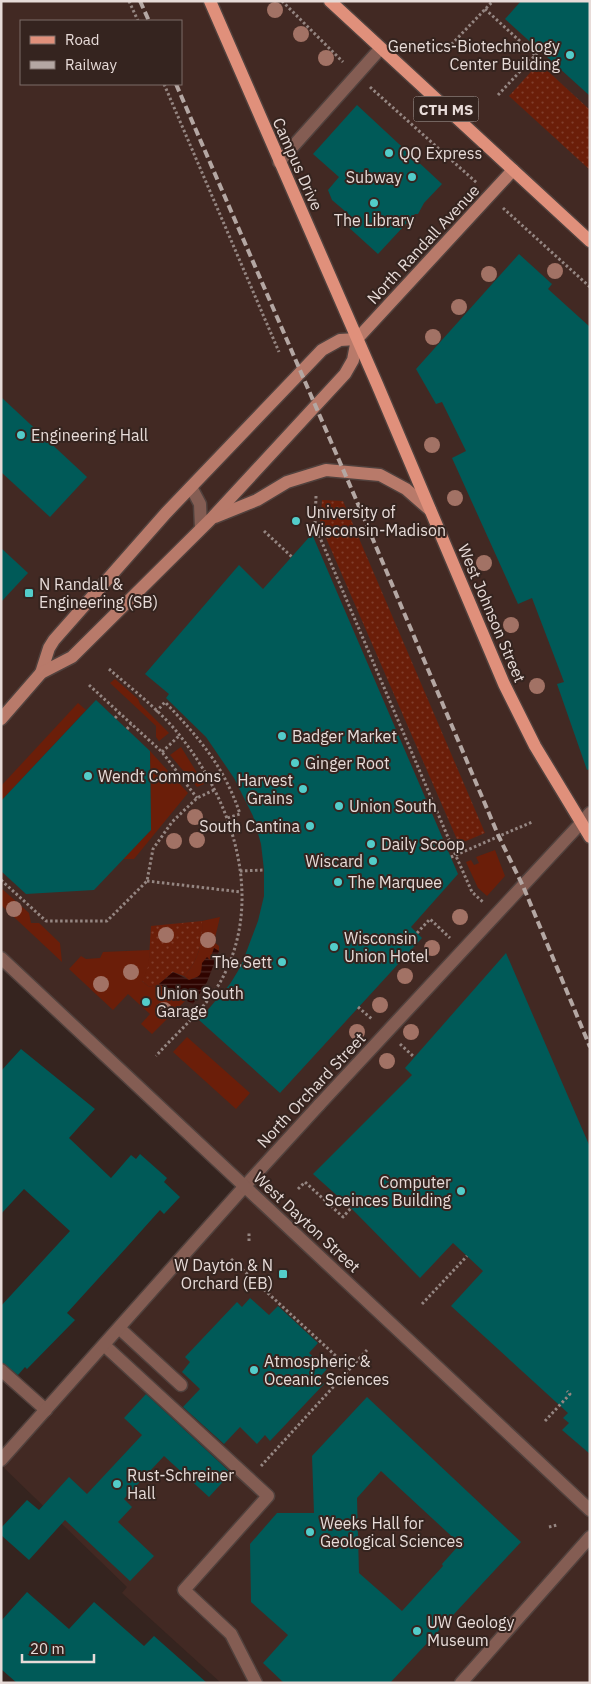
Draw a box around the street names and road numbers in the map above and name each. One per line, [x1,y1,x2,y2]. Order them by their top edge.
road number: CTH MS [414,96,478,122]
street label: Campus Drive [269,114,327,214]
street label: North Randall Avenue [362,180,484,308]
street label: West Johnson Street [454,541,530,685]
street label: North Orchard Street [252,1028,370,1152]
street label: West Dayton Street [250,1168,364,1276]

